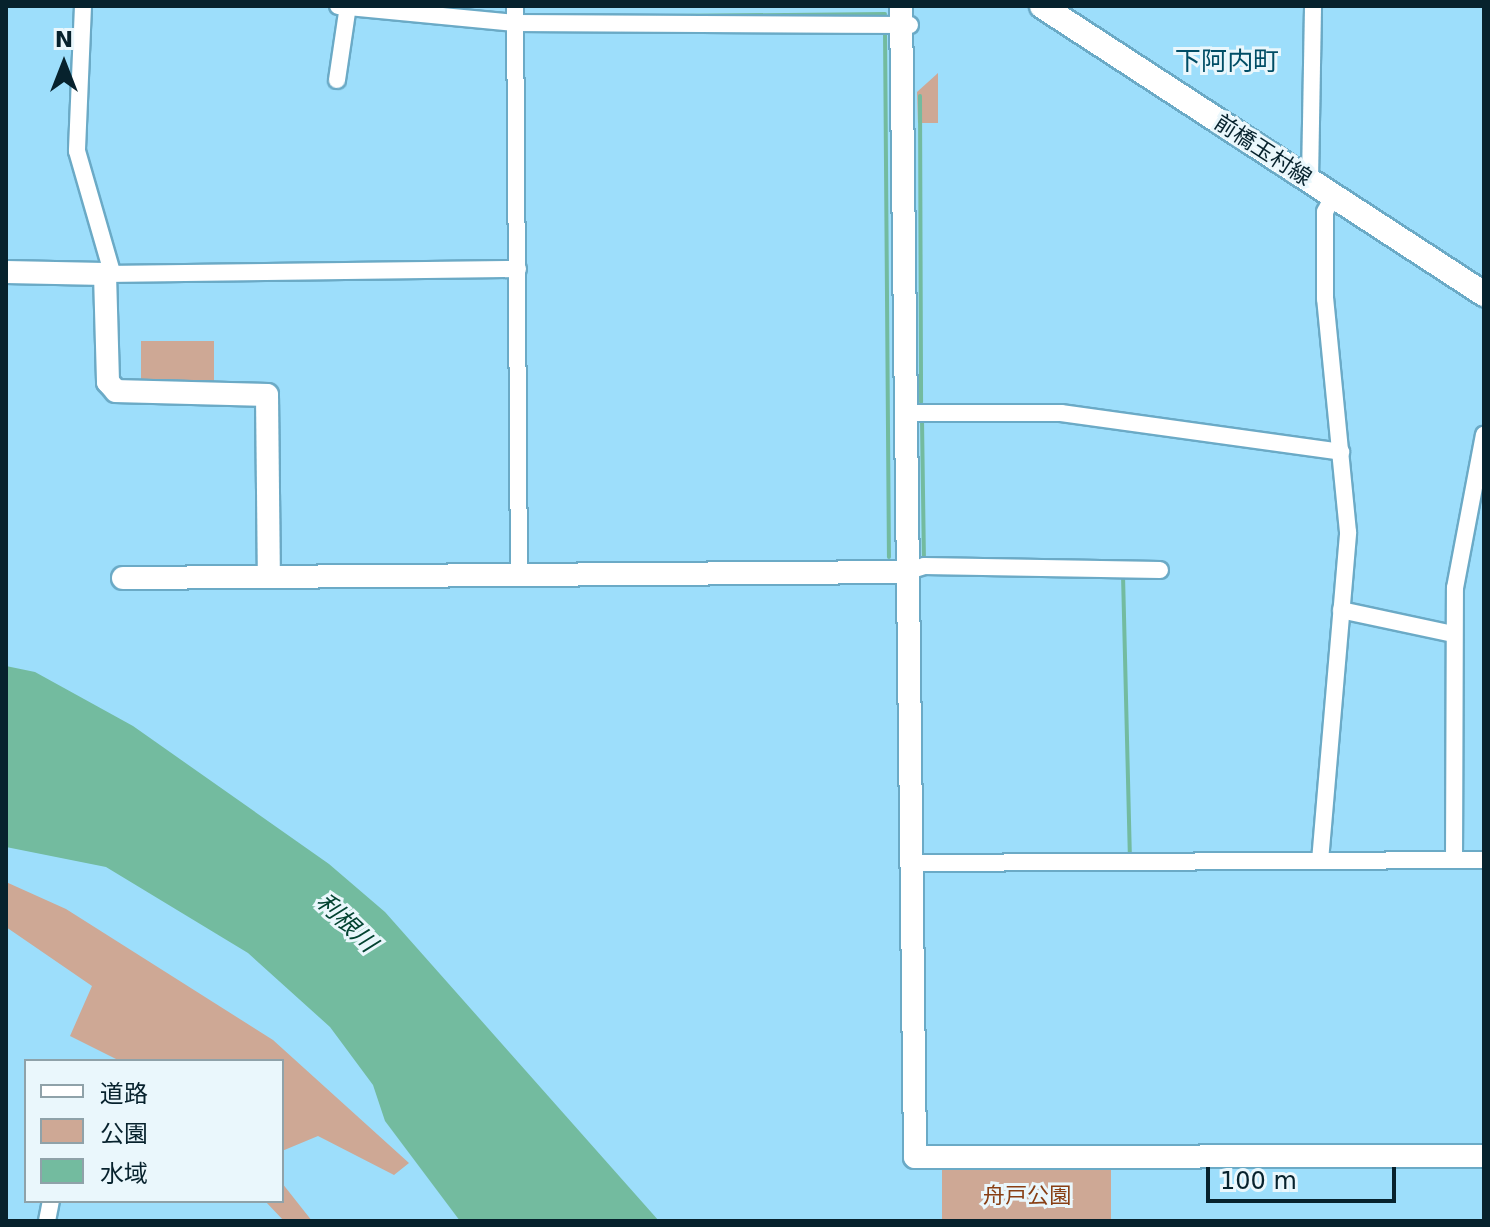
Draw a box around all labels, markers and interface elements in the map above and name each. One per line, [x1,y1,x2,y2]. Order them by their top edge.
north arrow [24,24,104,104]
text: N [55,27,73,52]
district label: 下阿内町 [1175,46,1279,78]
street label: 前橋玉村線 [1210,109,1316,191]
water label: 利根川 [310,888,382,958]
legend [24,1059,284,1203]
text: 道路 [100,1080,148,1108]
text: 公園 [100,1120,148,1148]
scale bar [1210,1151,1400,1201]
text: 水域 [100,1160,148,1188]
text: 100 m [1220,1167,1297,1195]
park label: 舟戸公園 [983,1183,1071,1209]

